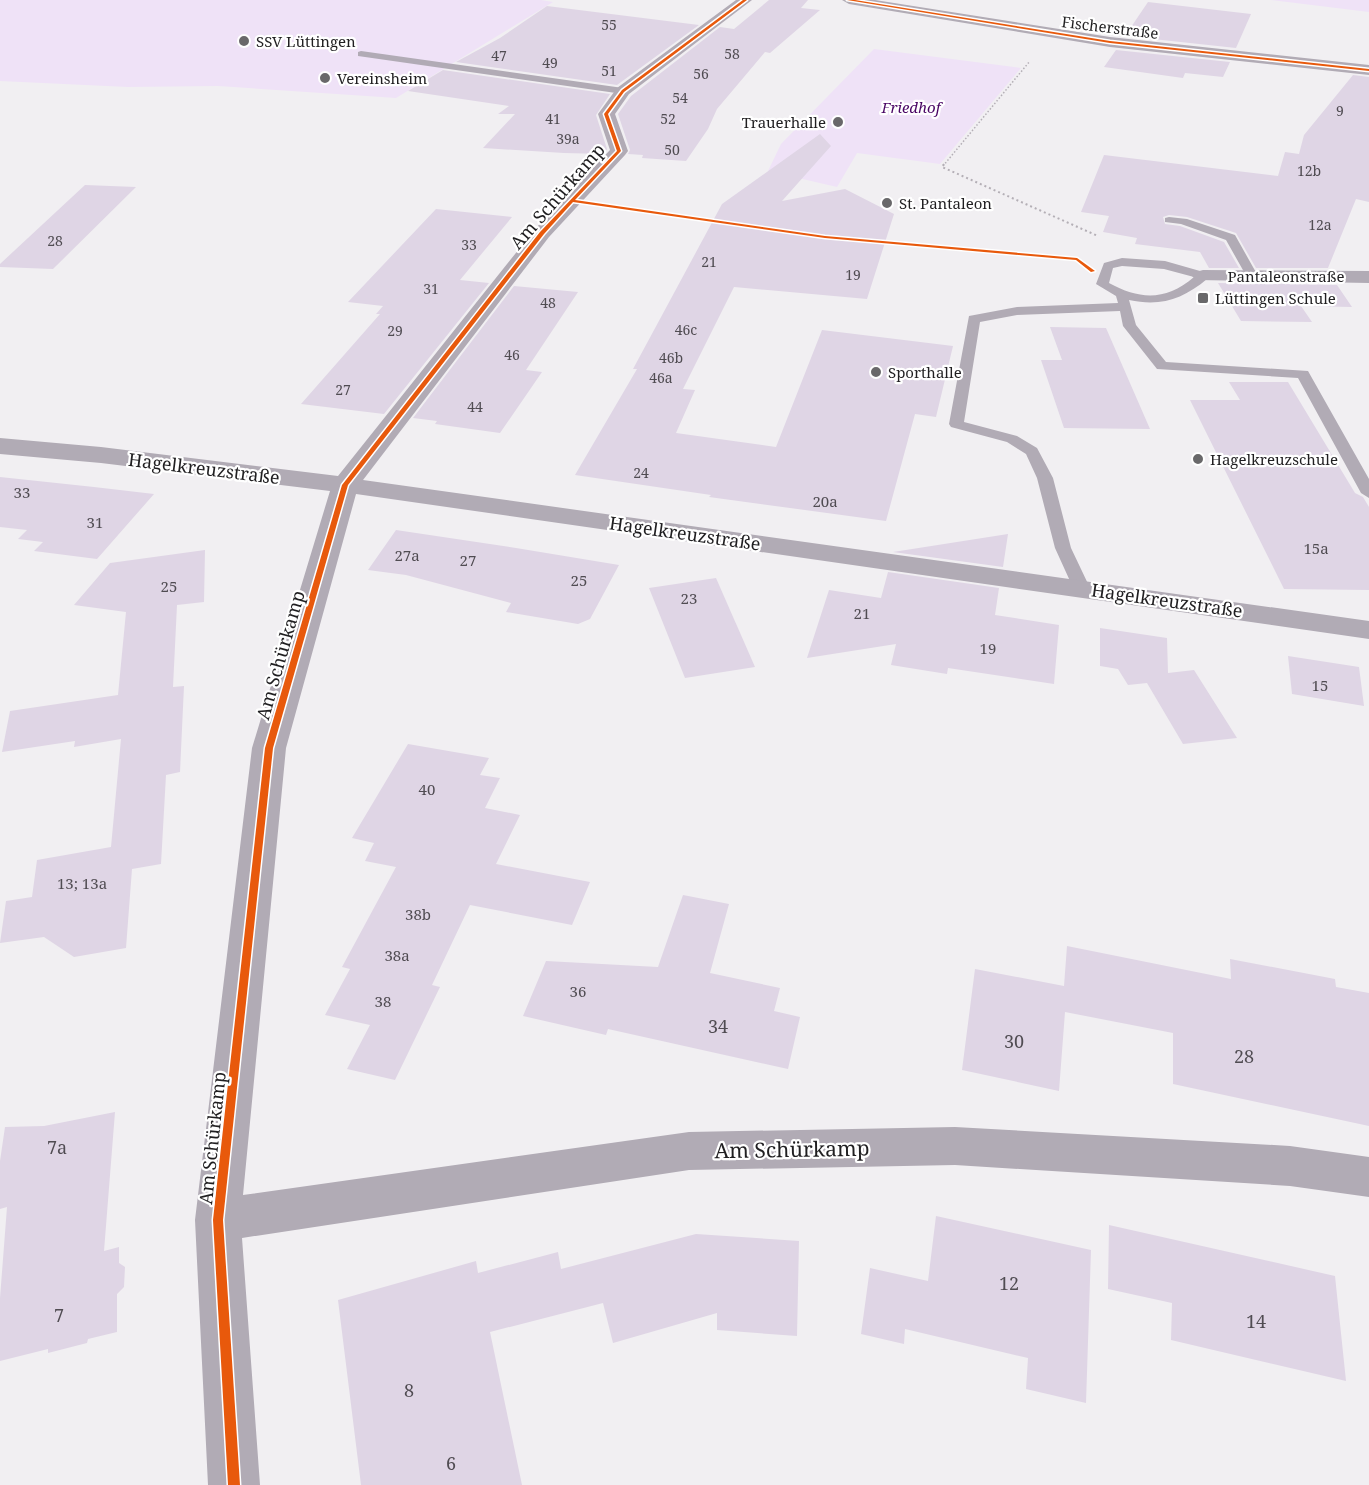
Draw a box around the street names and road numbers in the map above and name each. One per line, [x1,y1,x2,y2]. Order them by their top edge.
street label: Fischerstraße [1060,11,1160,43]
street label: Am Schürkamp [504,138,610,254]
street label: Pantaleonstraße [1228,266,1344,286]
street label: Hagelkreuzstraße [127,447,281,489]
street label: Hagelkreuzstraße [608,511,762,555]
street label: Hagelkreuzstraße [1090,578,1244,622]
street label: Am Schürkamp [250,588,310,722]
street label: Am Schürkamp [193,1071,231,1205]
street label: Am Schürkamp [714,1134,870,1164]

